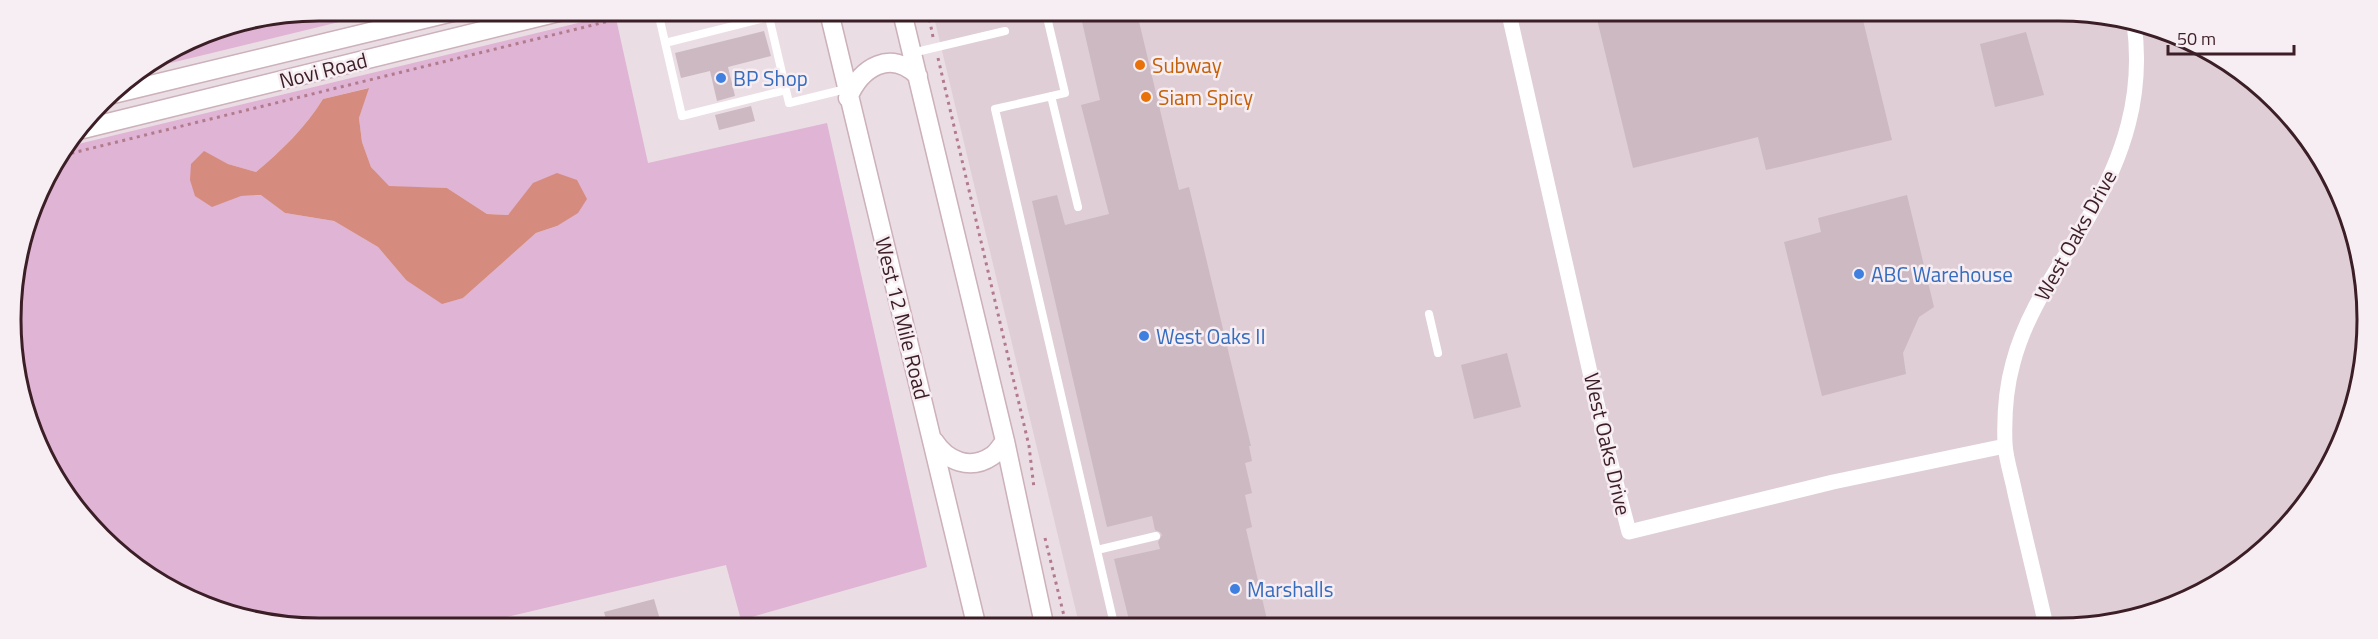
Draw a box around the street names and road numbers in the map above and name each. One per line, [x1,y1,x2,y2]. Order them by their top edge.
street label: Novi Road [276,44,370,96]
street label: West Oaks Drive [2026,164,2124,306]
street label: West 12 Mile Road [867,233,939,403]
street label: West Oaks Drive [1576,370,1640,518]

